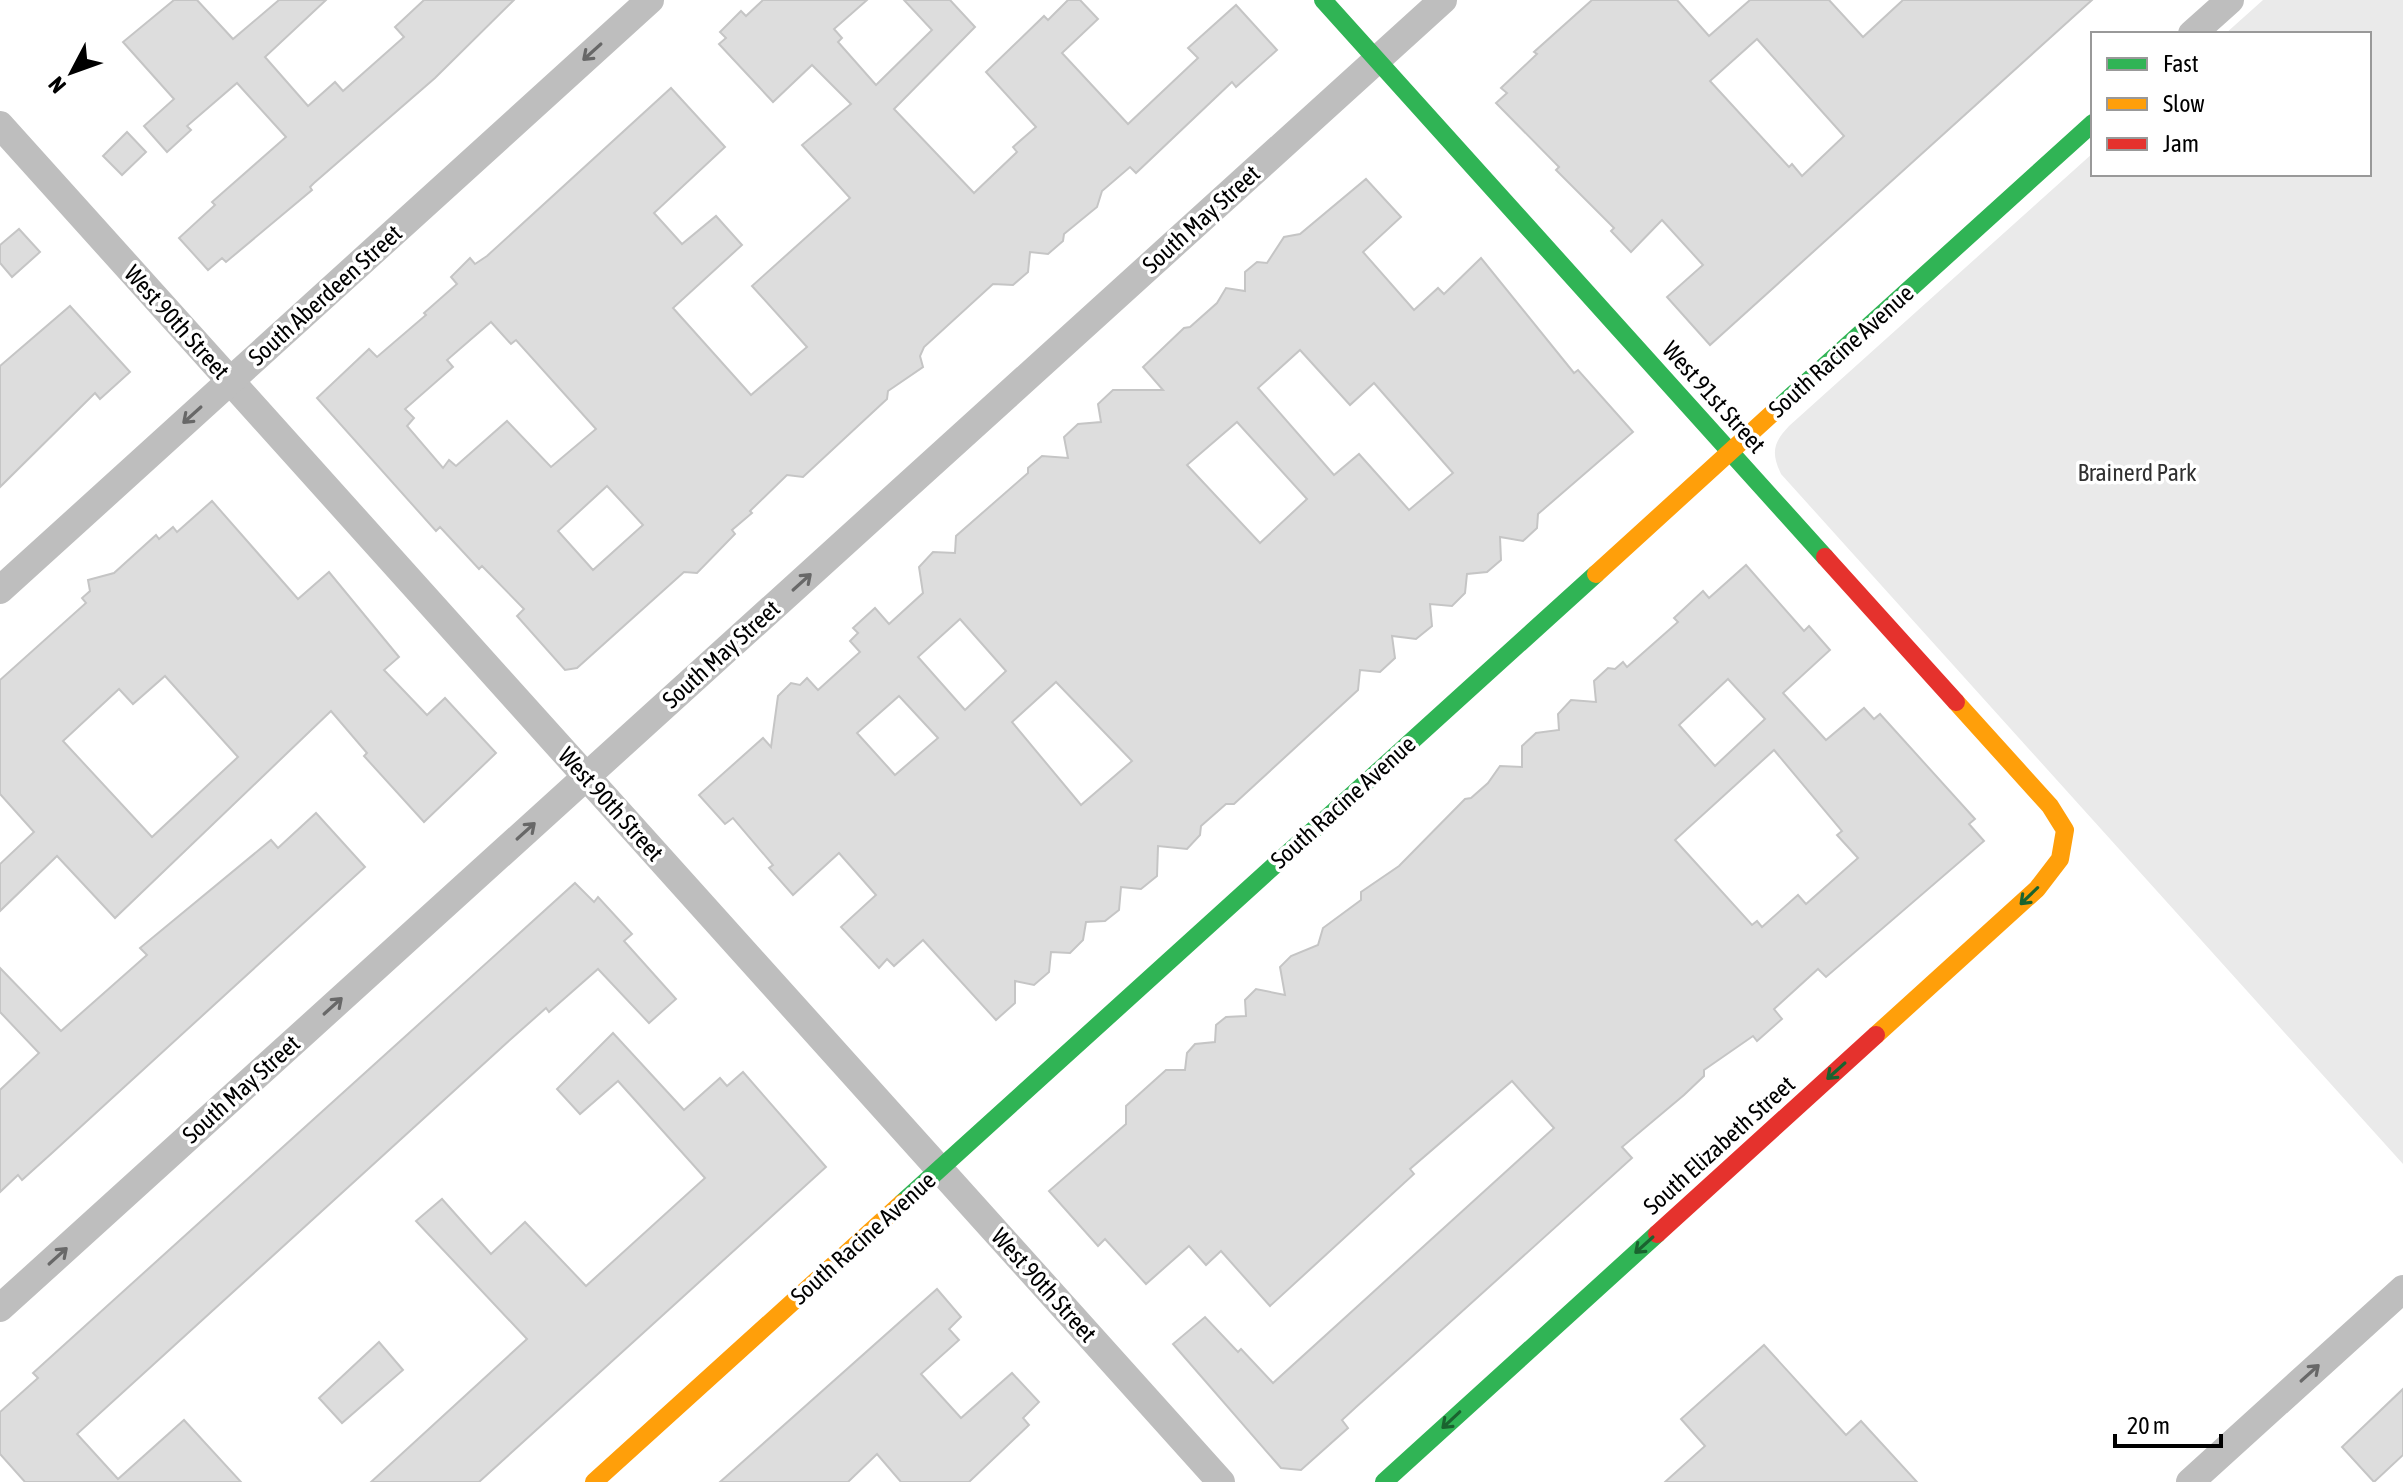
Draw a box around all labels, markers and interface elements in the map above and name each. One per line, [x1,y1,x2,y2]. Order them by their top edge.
north arrow [32,32,112,112]
legend [2091,32,2371,176]
one-way arrow [583,43,603,61]
text: Fast [2163,50,2199,77]
text: N [43,72,71,99]
text: Slow [2163,90,2205,117]
text: Jam [2163,130,2199,157]
street label: South May Street [1137,159,1265,279]
street label: South Aberdeen Street [243,219,407,371]
street label: West 90th Street [119,260,235,384]
street label: South Racine Avenue [1763,279,1919,423]
street label: West 91st Street [1657,336,1771,458]
one-way arrow [182,405,203,424]
park label: Brainerd Park [2077,459,2197,486]
one-way arrow [791,573,811,591]
street label: South May Street [657,594,785,714]
street label: South Racine Avenue [1265,730,1421,874]
street label: West 90th Street [553,742,669,866]
one-way arrow [515,823,535,841]
one-way arrow [2020,886,2039,905]
one-way arrow [323,997,343,1015]
street label: South May Street [177,1029,305,1149]
one-way arrow [1827,1061,1847,1079]
street label: South Elizabeth Street [1638,1070,1800,1220]
street label: South Racine Avenue [785,1166,941,1310]
street label: West 90th Street [986,1223,1102,1347]
one-way arrow [1634,1236,1654,1254]
one-way arrow [47,1247,67,1265]
one-way arrow [2300,1364,2320,1383]
scale bar [2115,1398,2221,1448]
one-way arrow [1442,1411,1462,1429]
text: 20 m [2127,1412,2170,1439]

